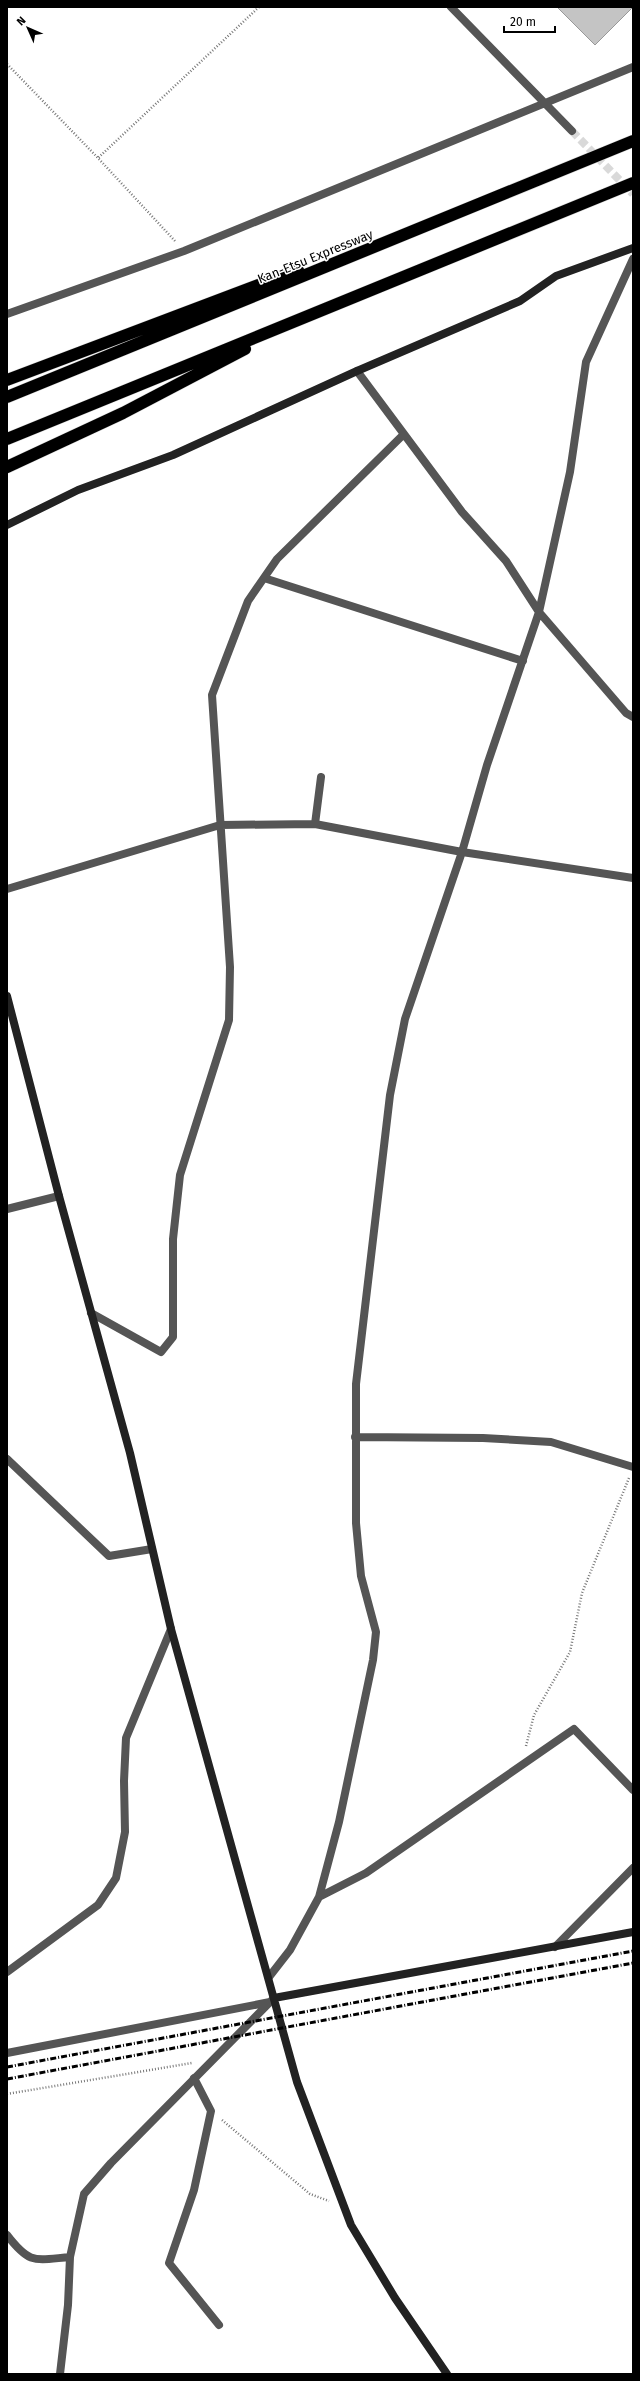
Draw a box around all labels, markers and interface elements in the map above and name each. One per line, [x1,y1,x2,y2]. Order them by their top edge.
north arrow [8,8,48,48]
scale bar [504,8,555,34]
text: N [14,14,28,28]
text: 20 m [510,15,536,29]
street label: Kan-Etsu Expressway [255,226,376,286]

